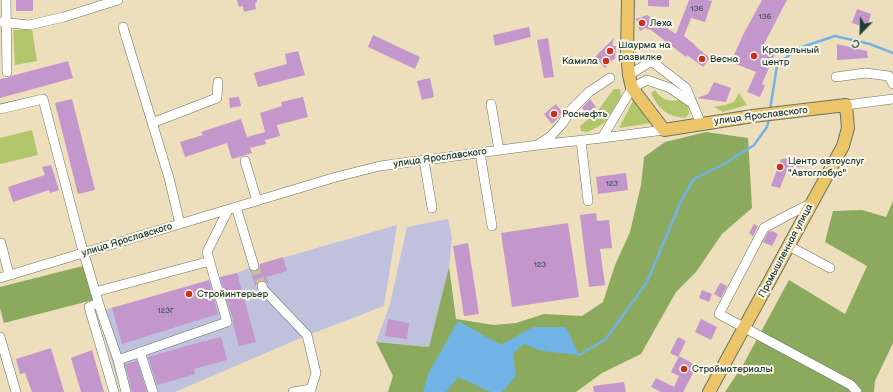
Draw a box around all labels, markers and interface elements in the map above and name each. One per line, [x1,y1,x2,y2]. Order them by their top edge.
house number: 136 [691,4,703,14]
house number: 136 [759,12,771,22]
north arrow [841,12,881,52]
place label: Леха [650,17,672,29]
marker: Леха [637,18,647,28]
text: С [850,36,862,51]
place label: Шаурма на развилке [618,39,671,62]
place label: Кровельный центр [762,44,819,68]
marker: Шаурма на развилке [605,46,615,56]
marker: Кровельный центр [749,51,759,61]
place label: Весна [710,53,738,65]
marker: Весна [697,54,707,64]
place label: Камила [562,55,598,67]
marker: Камила [601,56,611,66]
street label: улица Ярославского [714,104,808,128]
place label: Роснефть [562,108,607,120]
marker: Роснефть [549,109,559,119]
street label: улица Ярославского [393,146,487,170]
place label: Центр автоуслуг "Автоглобус" [788,155,864,178]
marker: Центр автоуслуг "Автоглобус" [775,162,785,172]
house number: 123 [606,179,618,189]
street label: Промышленная улица [756,202,816,300]
street label: улица Ярославского [80,221,174,259]
house number: 123 [534,260,546,270]
place label: Стройинтерьер [197,288,268,300]
marker: Стройинтерьер [184,289,194,299]
house number: 123Г [158,306,174,316]
place label: Стройматериалы [692,363,773,375]
marker: Стройматериалы [679,364,689,374]

